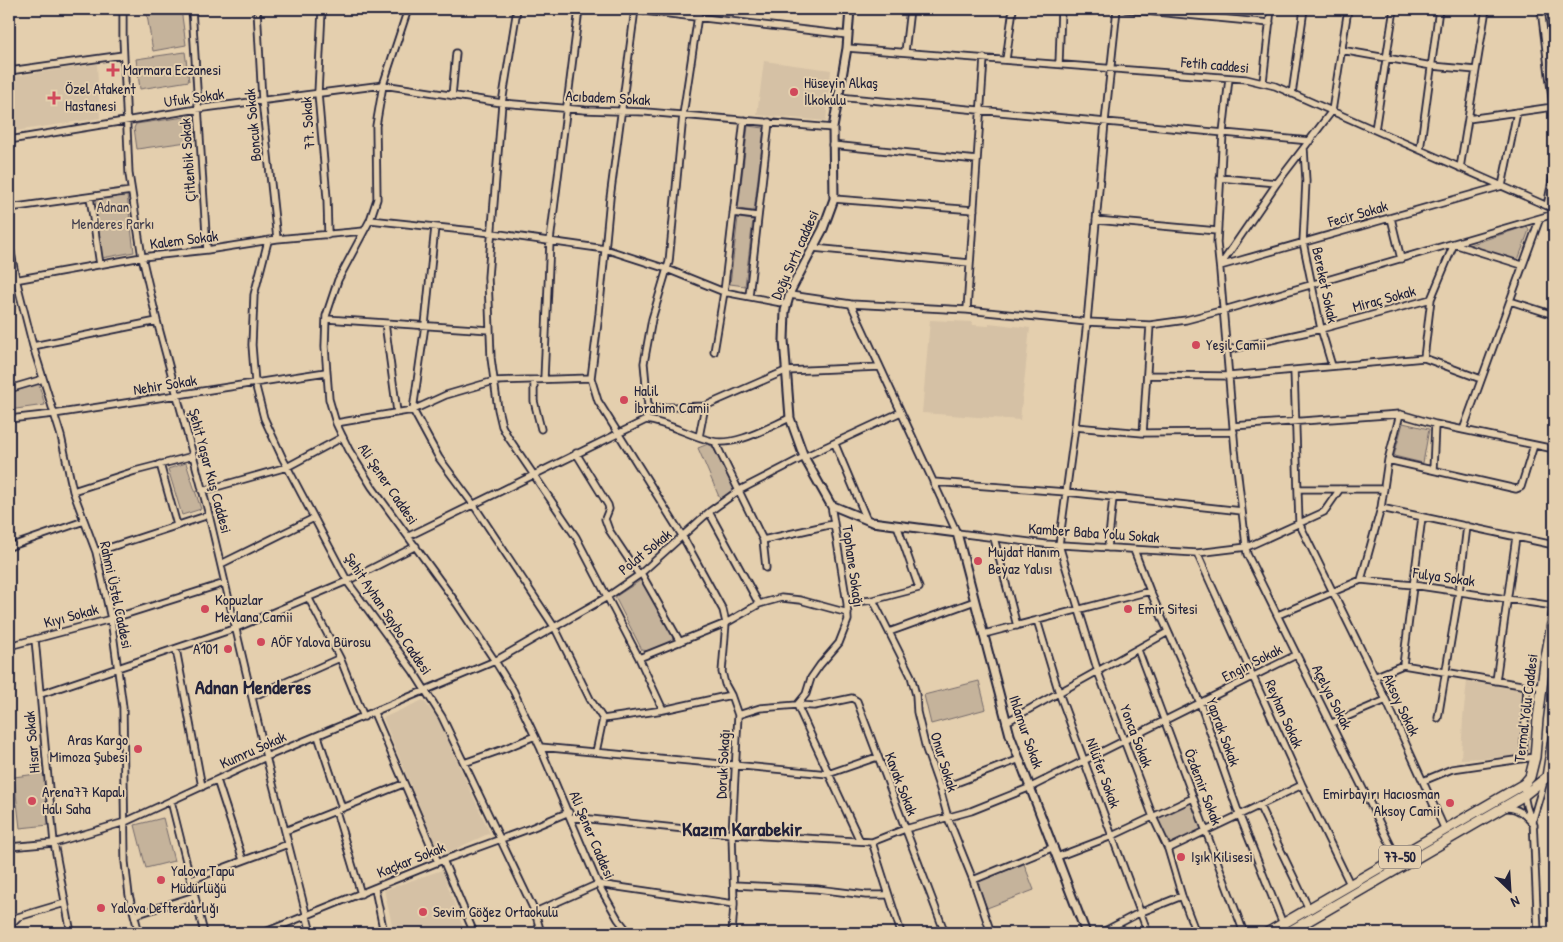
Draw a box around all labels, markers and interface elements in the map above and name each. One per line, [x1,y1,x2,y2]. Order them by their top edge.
street label: Fetih caddesi [1179,51,1250,78]
place label: Marmara Eczanesi [123,59,221,80]
marker: Marmara Eczanesi [107,64,119,76]
place label: Hüseyin Alkaş İlkokulu [804,72,878,110]
place label: Özel Atakent Hastanesi [65,78,137,116]
street label: Ufuk Sokak [162,83,225,112]
street label: Acıbadem Sokak [565,85,651,110]
marker: Hüseyin Alkaş İlkokulu [788,86,800,98]
street label: Boncuk Sokak [239,88,266,162]
marker: Özel Atakent Hastanesi [47,91,61,105]
street label: 77. Sokak [295,96,320,150]
street label: Çitlenbik Sokak [174,117,201,203]
street label: Fecir Sokak [1325,195,1390,232]
park label: Adnan Menderes Parkı [72,196,154,234]
street label: Doğu Sırtı caddesi [765,207,824,303]
street label: Kalem Sokak [149,225,219,254]
street label: Bereket Sokak [1307,245,1344,325]
street label: Miraç Sokak [1350,280,1418,317]
place label: Yeşil Camii [1206,334,1266,355]
marker: Yeşil Camii [1190,339,1202,351]
street label: Nehir Sokak [132,369,198,400]
place label: Halil İbrahim Camii [634,380,710,418]
marker: Halil İbrahim Camii [618,394,630,406]
street label: Şehit Yaşar Kuş Caddesi [184,406,237,536]
street label: Ali Şener Caddesi [353,439,423,528]
street label: Kamber Baba Yolu Sokak [1028,517,1160,548]
street label: Tophane Sokağı [837,523,870,608]
street label: Polat Sokak [614,524,676,580]
street label: Rahmi Üstel Caddesi [95,539,138,651]
place label: Mujdat Hanım Beyaz Yalısı [988,541,1060,579]
street label: Şehit Ayhan Saybo Caddesi [340,549,437,679]
marker: Mujdat Hanım Beyaz Yalısı [972,555,984,567]
street label: Fulya Sokak [1411,562,1477,591]
place label: Kopuzlar Mevlana Camii [215,589,293,627]
street label: Kıyı Sokak [41,598,100,633]
place label: Emir Sitesi [1138,598,1198,619]
marker: Kopuzlar Mevlana Camii [199,603,211,615]
marker: Emir Sitesi [1122,603,1134,615]
place label: AÖF Yalova Bürosu [271,631,371,652]
marker: AÖF Yalova Bürosu [255,636,267,648]
place label: A101 [193,638,218,659]
street label: Engin Sokak [1218,638,1285,687]
marker: A101 [222,643,234,655]
street label: Termal Yolu Caddesi [1508,652,1543,763]
street label: Açelya Sokak [1307,661,1358,733]
street label: Aksoy Sokak [1378,670,1425,739]
district label: Adnan Menderes [195,673,311,700]
street label: Reyhan Sokak [1260,676,1309,751]
street label: Ihlamur Sokak [1004,692,1049,771]
street label: Yaprak Sokak [1201,695,1246,769]
street label: Yonca Sokak [1115,701,1158,770]
street label: Hisar Sokak [18,710,45,774]
street label: Kumru Sokak [216,726,289,773]
place label: Aras Kargo Mimoza Şubesi [50,729,128,767]
street label: Doruk Sokağı [710,729,735,799]
street label: Onur Sokak [925,729,964,794]
street label: Nilüfer Sokak [1081,735,1126,811]
marker: Aras Kargo Mimoza Şubesi [132,743,144,755]
street label: Özdemir Sokak [1179,745,1228,828]
street label: Kavak Sokak [880,749,923,819]
place label: Arena77 Kapalı Halı Saha [42,781,125,819]
place label: Emirbayırı Hacıosman Aksoy Camii [1323,783,1440,821]
street label: Ali Şener Caddesi [564,788,620,882]
marker: Arena77 Kapalı Halı Saha [26,795,38,807]
marker: Emirbayırı Hacıosman Aksoy Camii [1444,797,1456,809]
district label: Kazım Karabekir [682,815,802,842]
street label: Kaçkar Sokak [373,836,448,883]
place label: Işık Kilisesi [1191,846,1253,867]
road number: 77-50 [1379,846,1421,869]
marker: Işık Kilisesi [1175,851,1187,863]
place label: Yalova Tapu Müdürlüğü [171,860,234,898]
north arrow [1486,864,1536,914]
marker: Yalova Tapu Müdürlüğü [155,874,167,886]
text: N [1508,892,1523,913]
place label: Yalova Defterdarlığı [111,897,219,918]
place label: Sevim Göğez Ortaokulu [433,901,558,922]
marker: Yalova Defterdarlığı [95,902,107,914]
marker: Sevim Göğez Ortaokulu [417,906,429,918]

